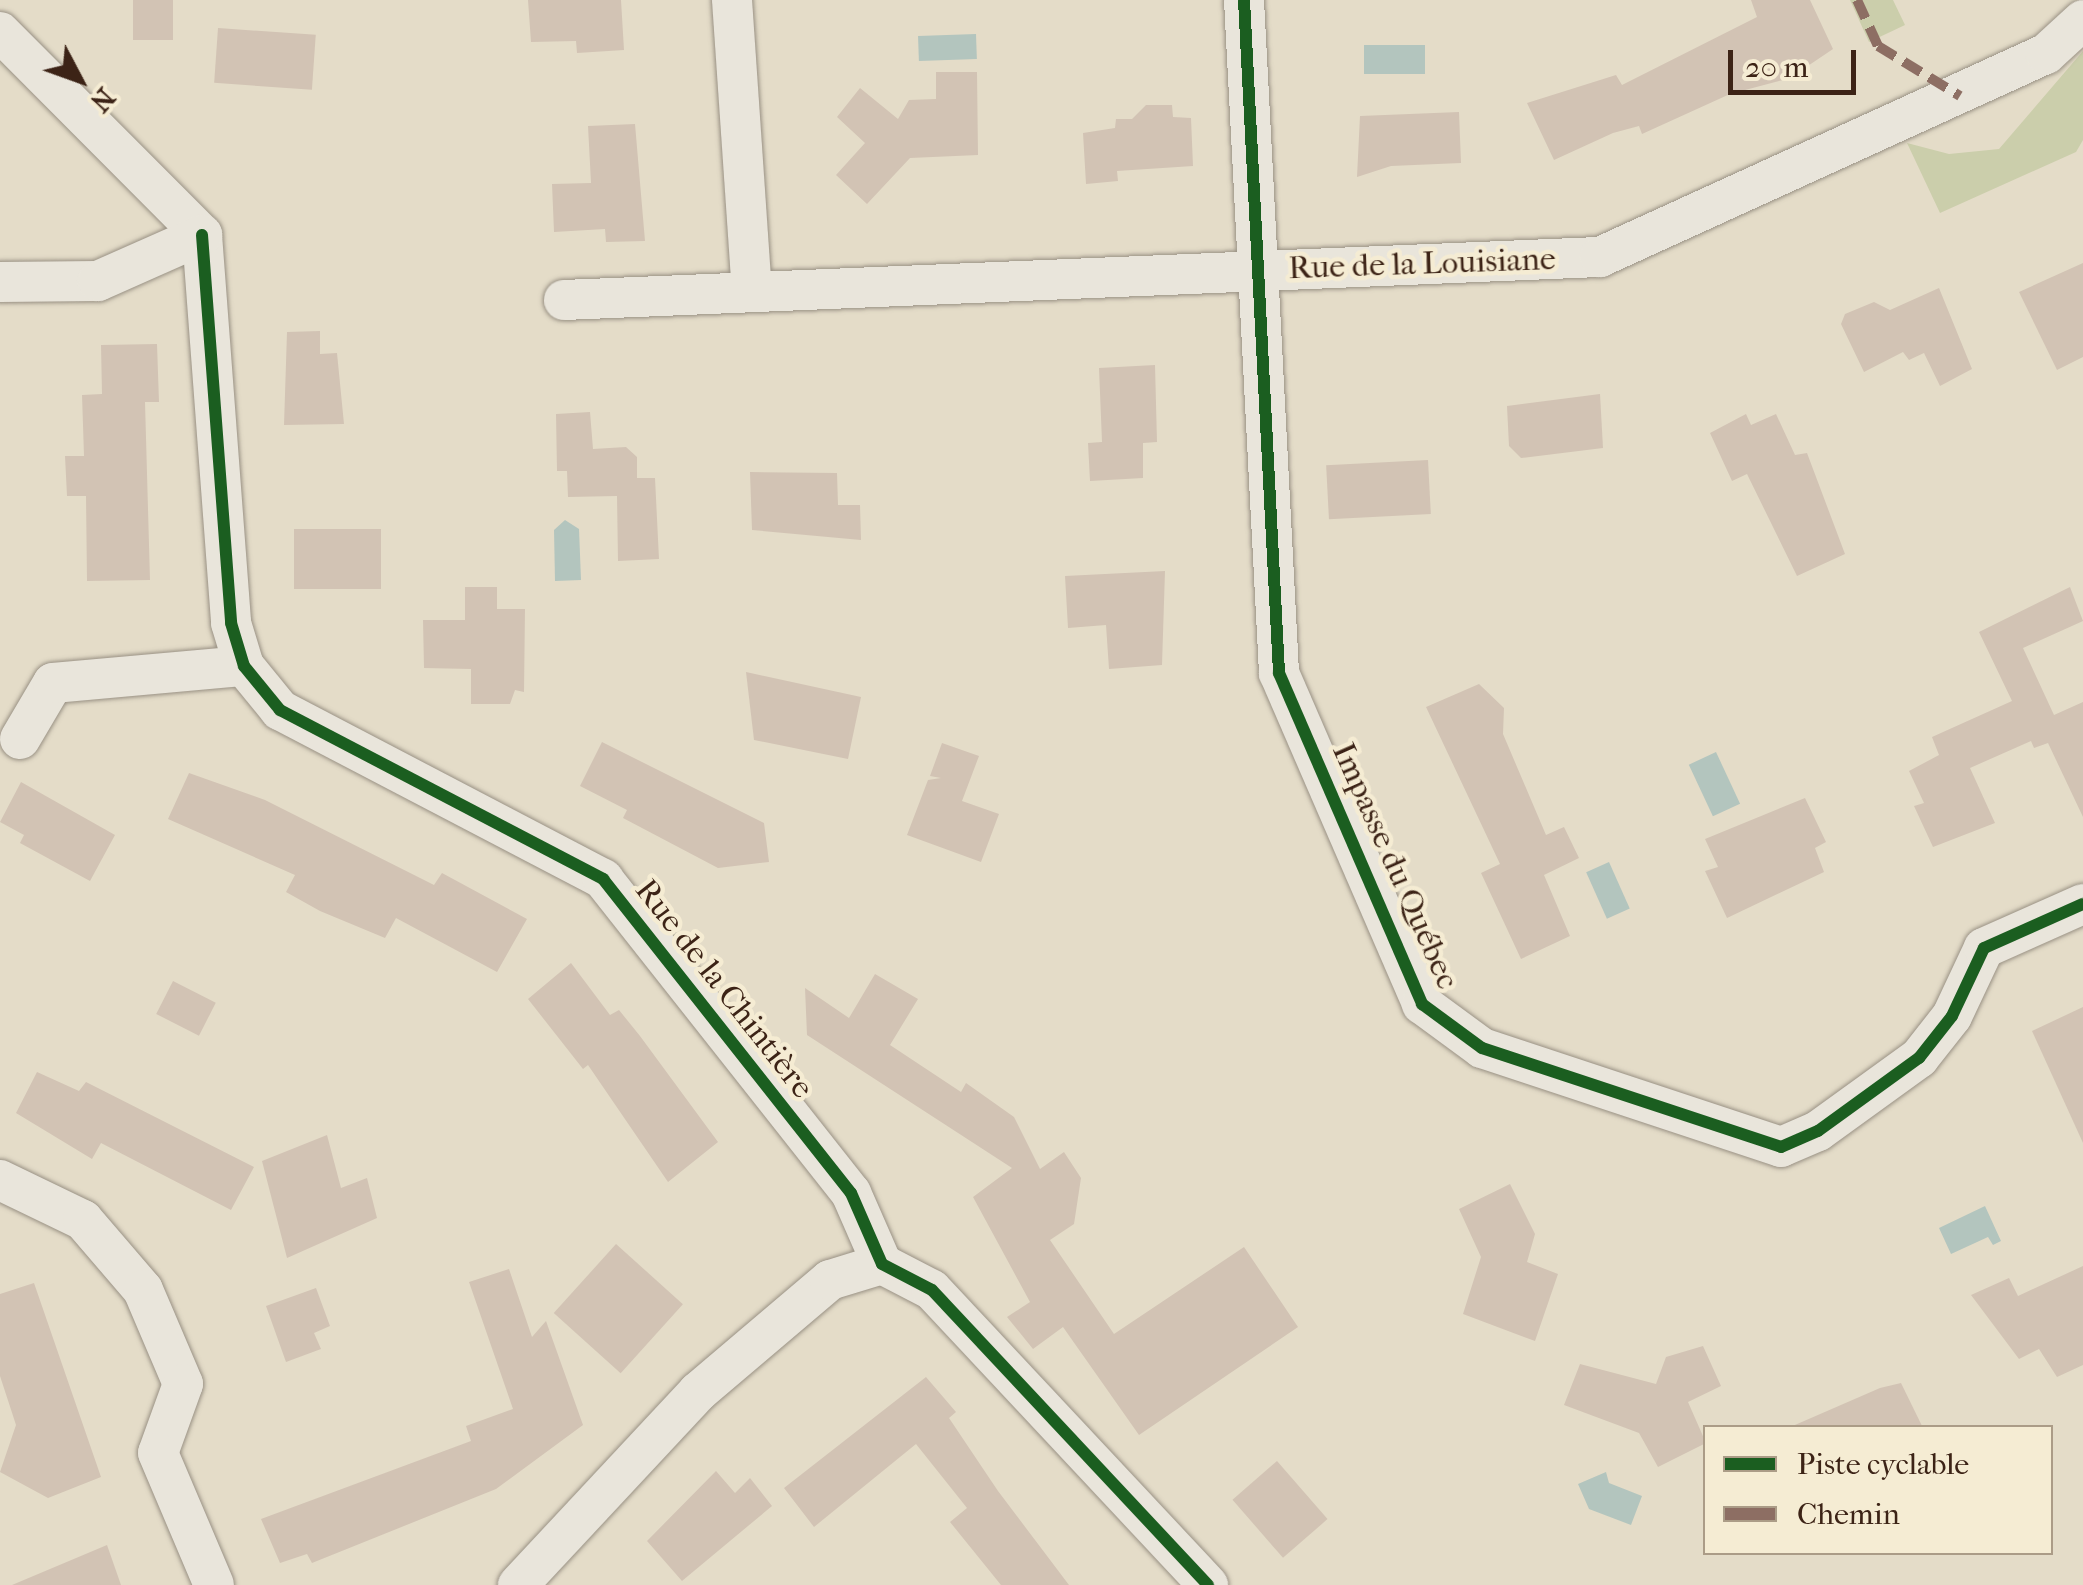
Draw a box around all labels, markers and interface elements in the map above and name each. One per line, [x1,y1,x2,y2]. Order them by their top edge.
north arrow [30,30,130,130]
scale bar [1733,30,1860,92]
text: 20 m [1745,50,1808,85]
text: N [84,81,122,119]
street label: Rue de la Louisiane [1288,240,1556,288]
street label: Impasse du Québec [1324,737,1466,995]
street label: Rue de la Chintière [627,872,821,1106]
legend [1703,1425,2053,1555]
text: Piste cyclable [1797,1447,1969,1482]
text: Chemin [1797,1497,1900,1532]

